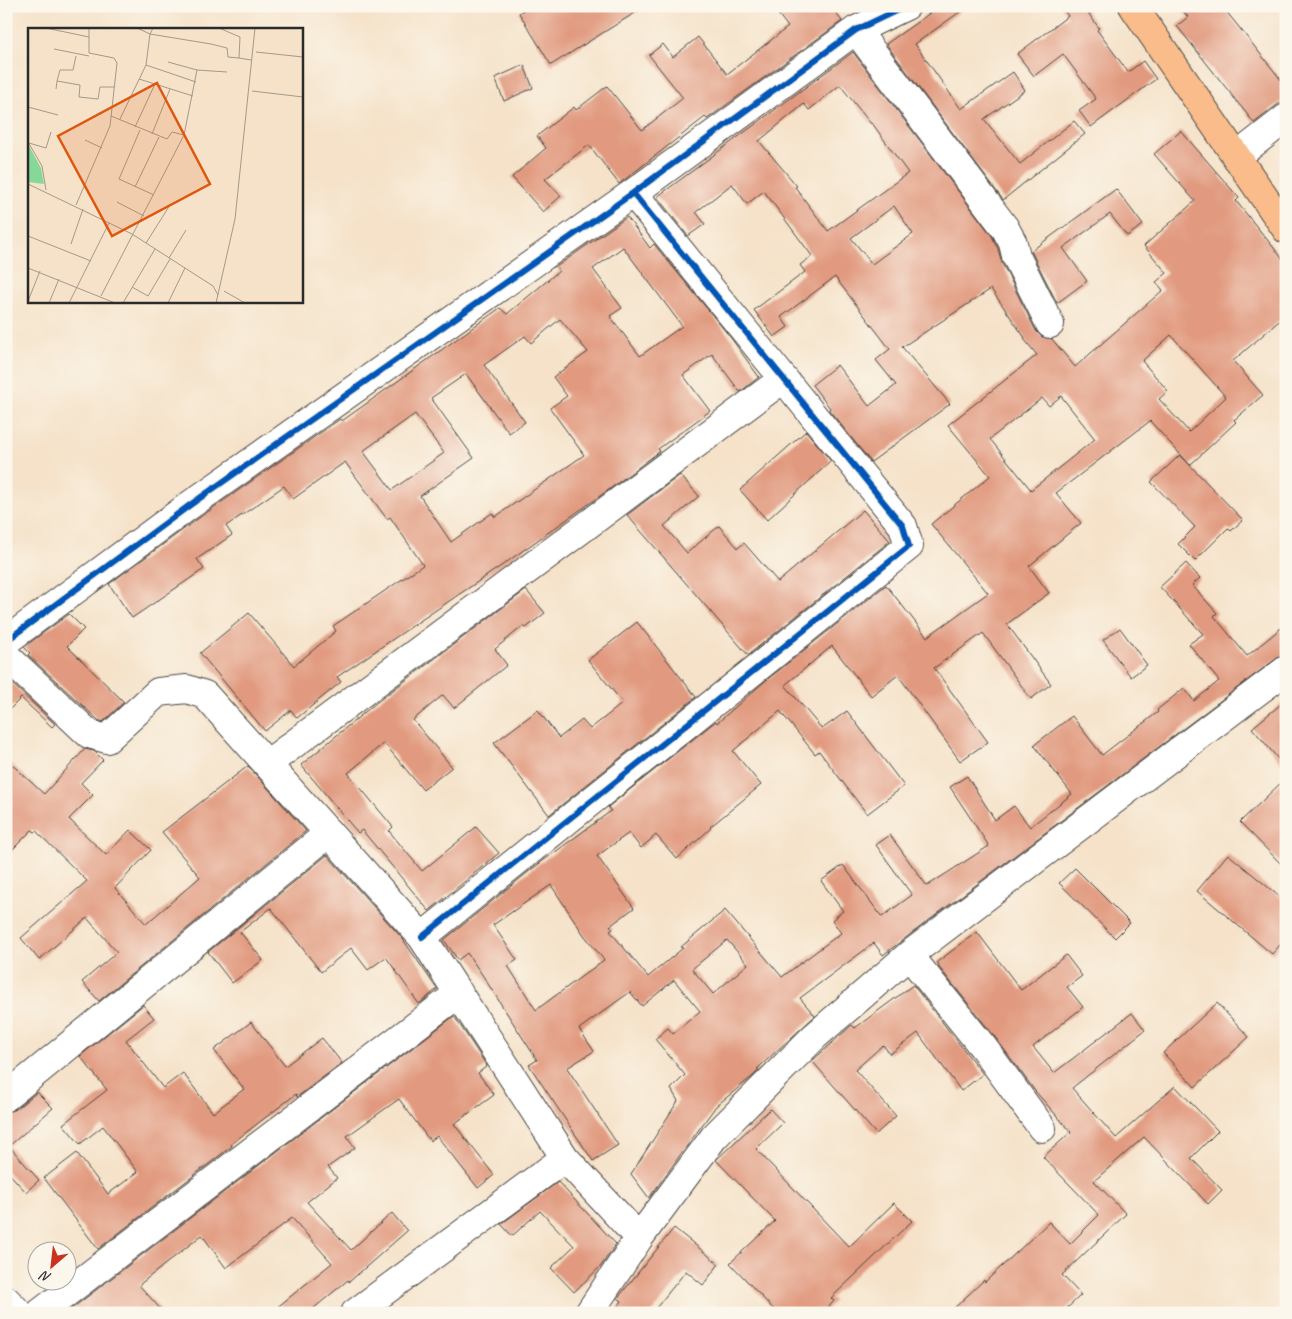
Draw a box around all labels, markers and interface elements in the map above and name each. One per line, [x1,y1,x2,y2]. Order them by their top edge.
inset map [28,28,302,302]
north arrow [28,1242,78,1292]
text: N [36,1266,54,1287]

